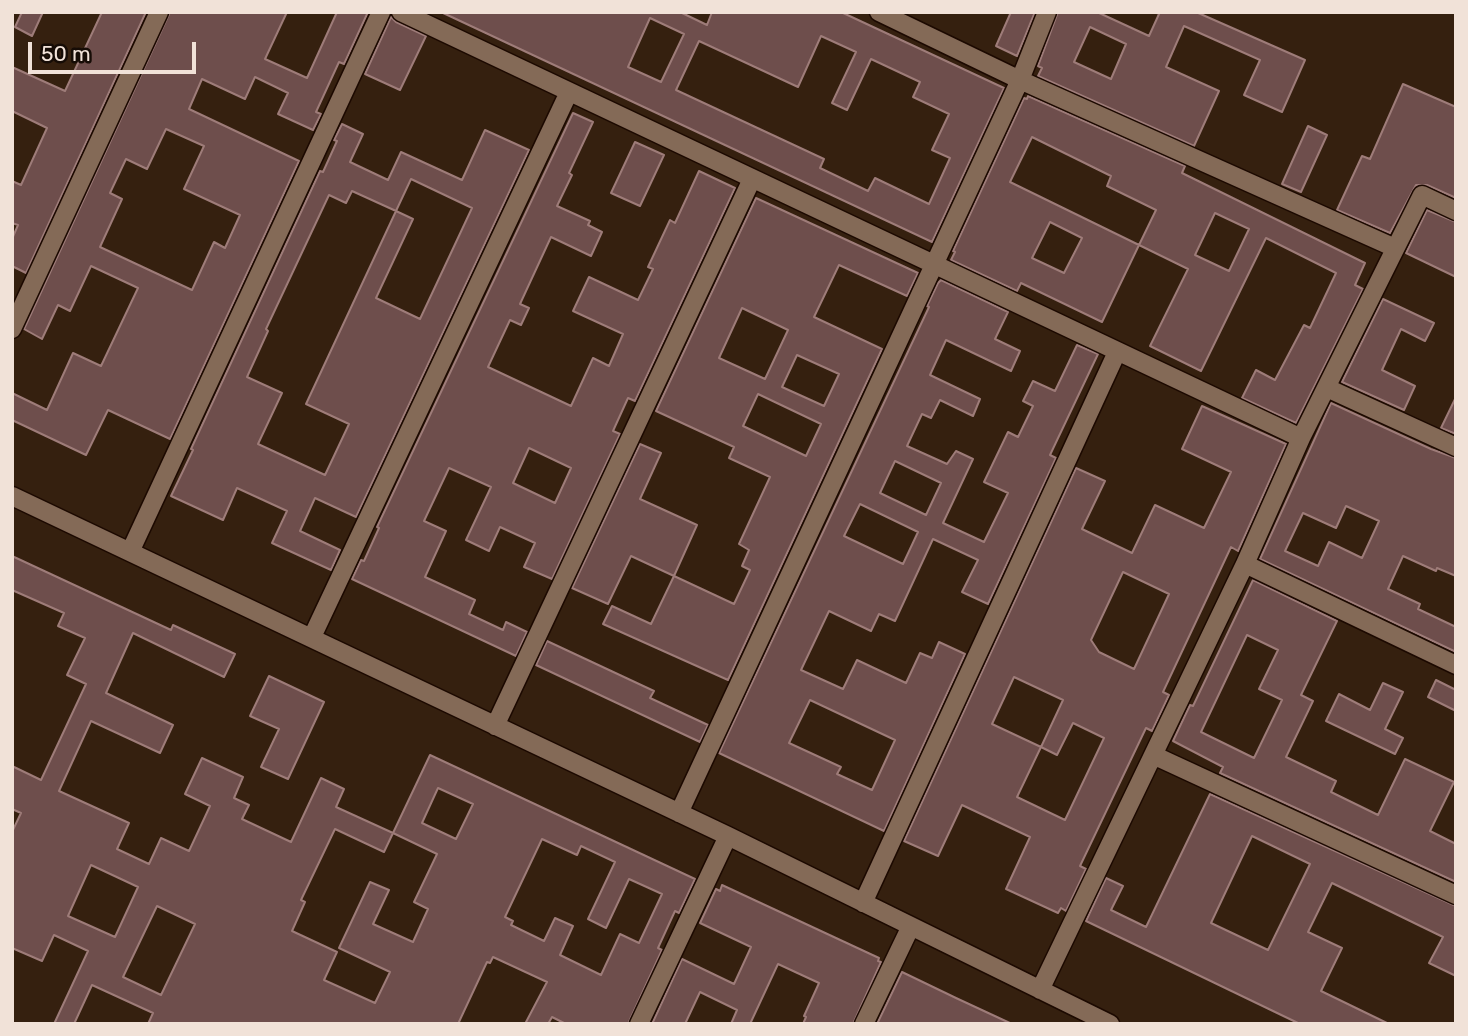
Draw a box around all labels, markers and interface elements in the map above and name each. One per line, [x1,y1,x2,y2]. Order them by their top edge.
scale bar [32,28,200,72]
text: 50 m [41,41,91,66]

